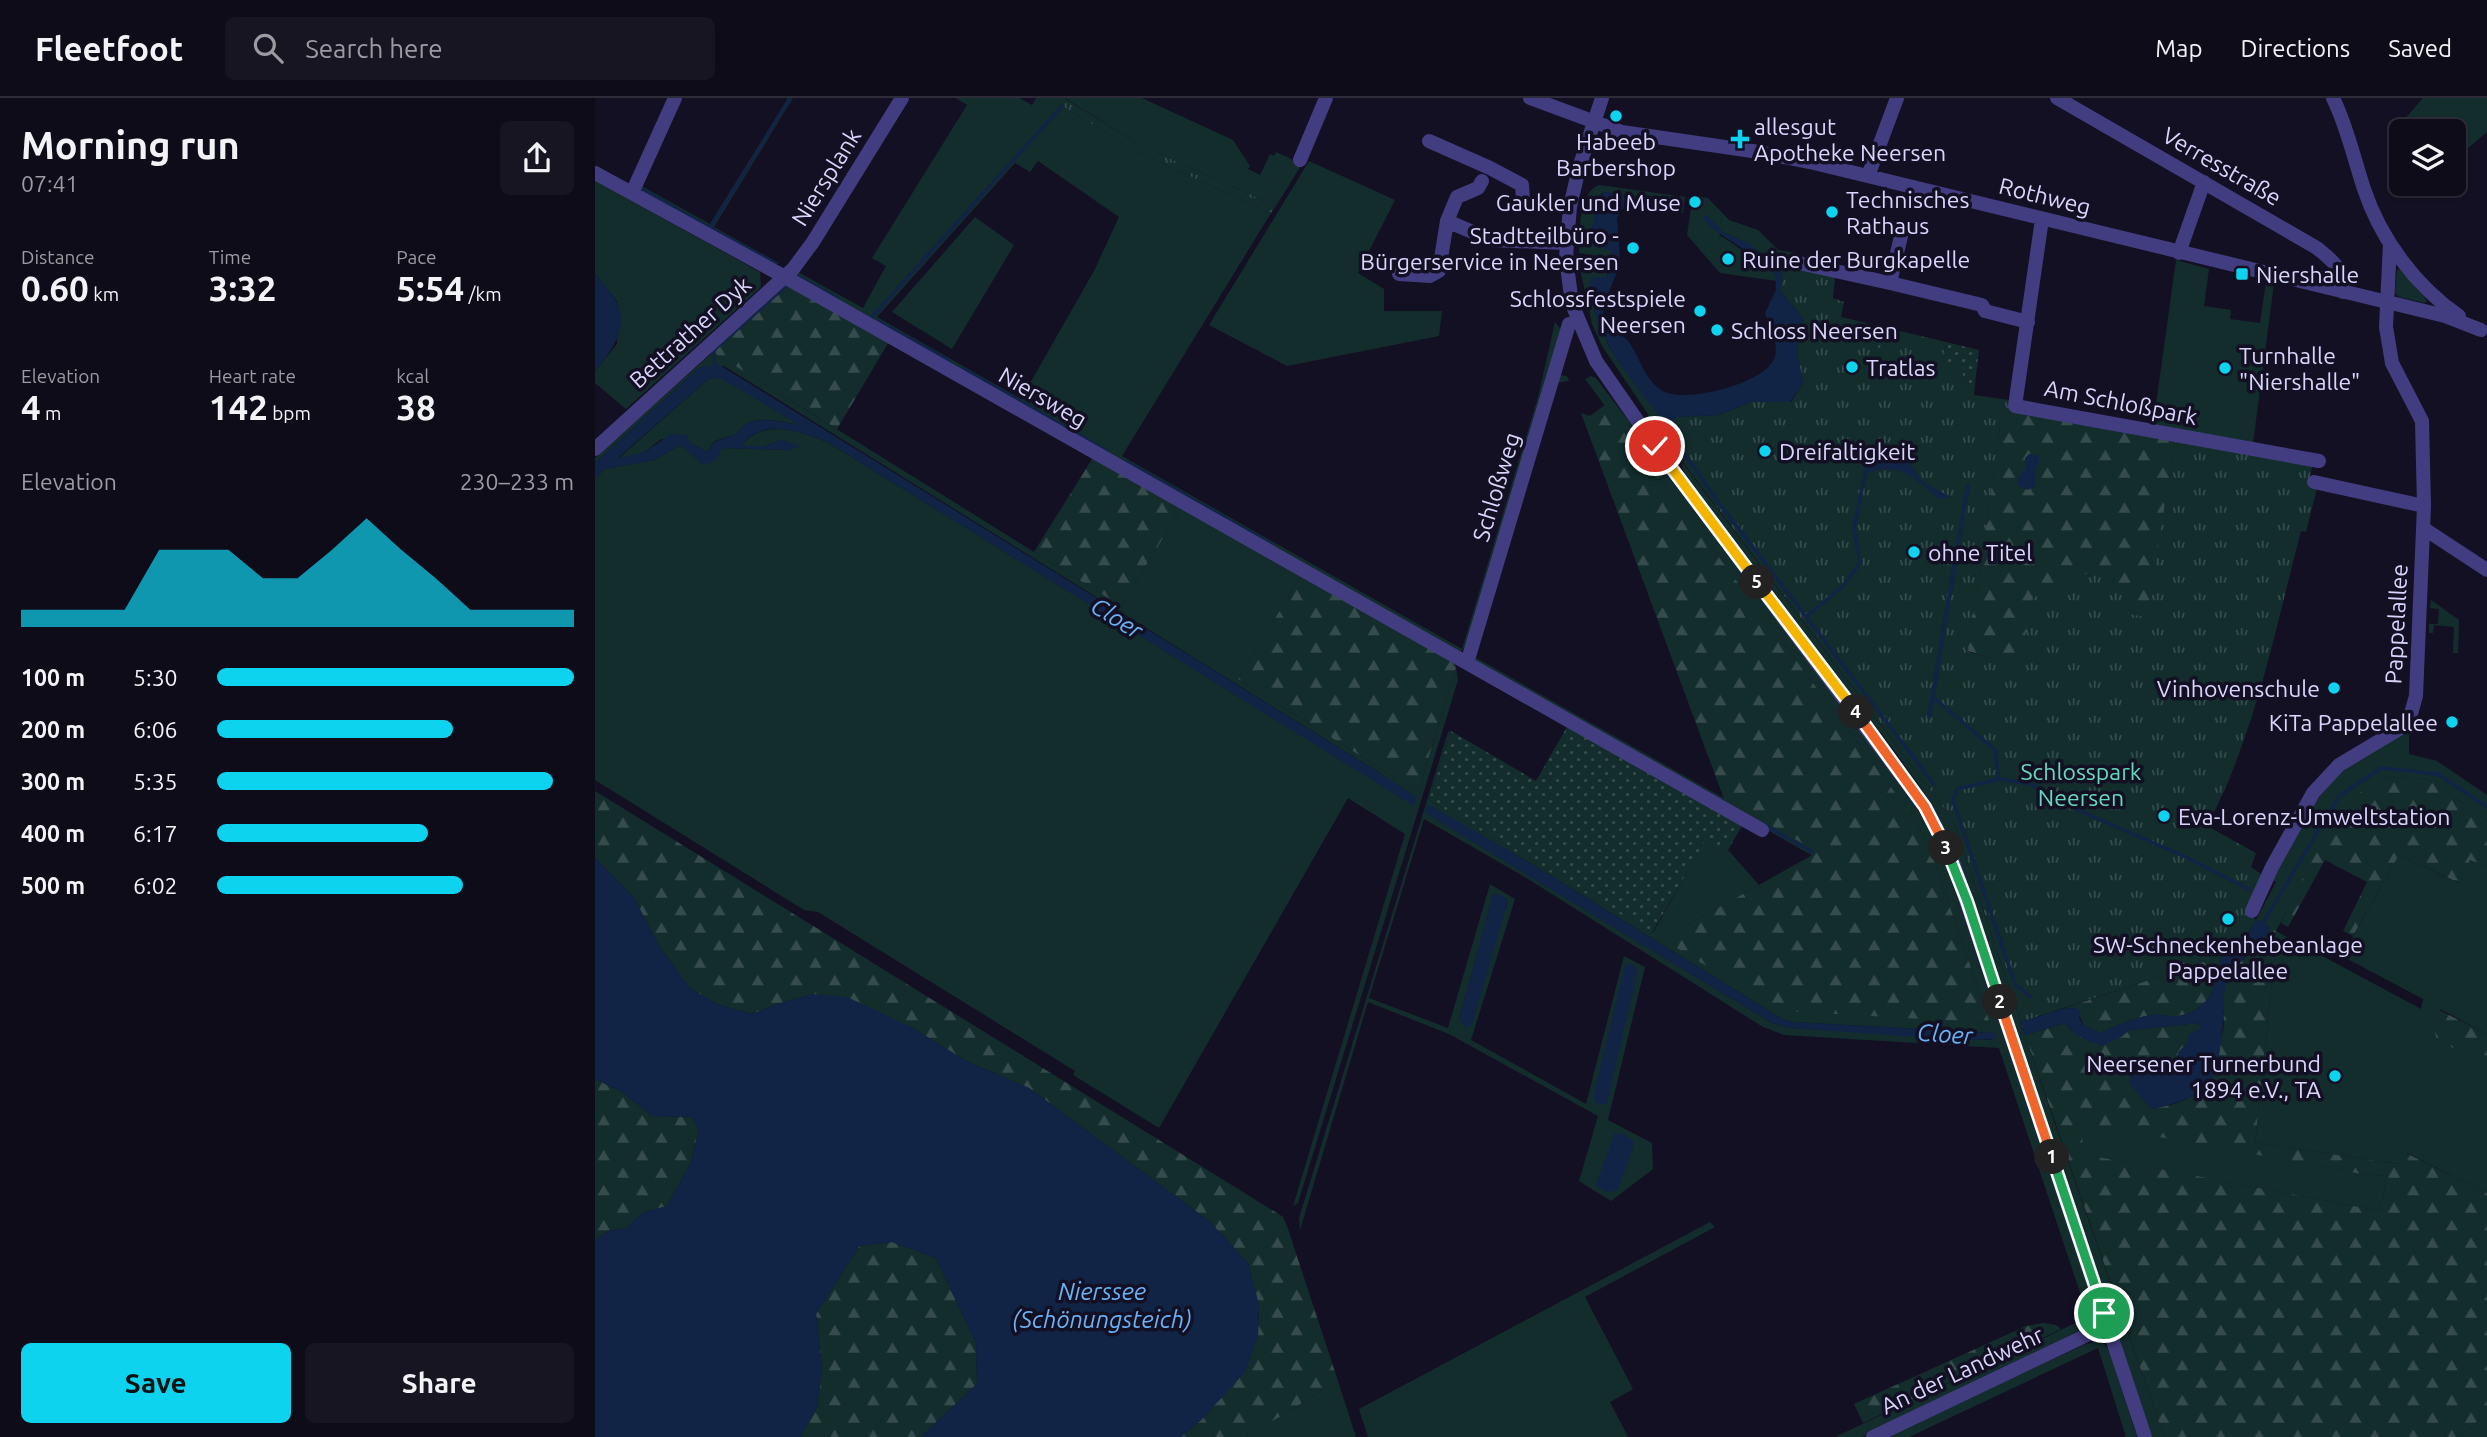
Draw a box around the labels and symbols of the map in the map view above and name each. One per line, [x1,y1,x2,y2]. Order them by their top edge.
marker: Habeeb Barbershop [1608,108,1624,124]
place label: allesgut Apotheke Neersen [1754,114,1946,165]
street label: Verresstraße [2158,122,2286,210]
street label: Niersplank [786,124,866,230]
place label: Habeeb Barbershop [1556,129,1676,180]
marker: allesgut Apotheke Neersen [1732,131,1748,147]
street label: Rothweg [1997,173,2093,219]
place label: Technisches Rathaus [1846,187,1969,238]
place label: Gaukler und Muse [1496,190,1681,215]
marker: Gaukler und Muse [1687,194,1703,210]
marker: Technisches Rathaus [1824,204,1840,220]
place label: Stadtteilbüro - Bürgerservice in Neersen [1360,223,1619,274]
marker: Stadtteilbüro - Bürgerservice in Neersen [1625,240,1641,256]
place label: Ruine der Burgkapelle [1742,247,1970,272]
marker: Ruine der Burgkapelle [1720,251,1736,267]
place label: Niershalle [2256,262,2359,287]
marker: Niershalle [2234,266,2250,282]
street label: Bettrather Dyk [625,271,756,393]
place label: Schlossfestspiele Neersen [1510,286,1686,337]
marker: Schlossfestspiele Neersen [1692,303,1708,319]
place label: Schloss Neersen [1731,318,1898,343]
marker: Schloss Neersen [1709,322,1725,338]
place label: Turnhalle "Niershalle" [2239,343,2360,394]
place label: Tratlas [1866,355,1935,380]
marker: Tratlas [1844,359,1860,375]
marker: Turnhalle "Niershalle" [2217,360,2233,376]
street label: Niersweg [995,362,1091,432]
street label: Am Schloßpark [2043,375,2200,429]
pin [1625,416,1685,476]
street label: Schloßweg [1468,430,1524,544]
place label: Dreifaltigkeit [1779,439,1915,464]
marker: Dreifaltigkeit [1757,443,1773,459]
place label: ohne Titel [1928,540,2032,565]
marker: ohne Titel [1906,544,1922,560]
street label: Pappelallee [2380,563,2412,685]
pin: 5 [1739,564,1775,600]
water label: Cloer [1086,592,1148,645]
place label: Vinhovenschule [2157,676,2320,701]
marker: Vinhovenschule [2326,680,2342,696]
pin: 4 [1839,694,1873,730]
place label: KiTa Pappelallee [2269,710,2438,735]
marker: KiTa Pappelallee [2444,714,2460,730]
park label: Schlosspark Neersen [2021,759,2142,810]
place label: Eva-Lorenz-Umweltstation [2178,804,2450,829]
marker: Eva-Lorenz-Umweltstation [2156,808,2172,824]
pin: 3 [1929,830,1963,866]
marker: SW-Schneckenhebeanlage Pappelallee [2220,911,2236,927]
place label: SW-Schneckenhebeanlage Pappelallee [2093,932,2363,983]
pin: 2 [1983,984,2017,1020]
water label: Cloer [1916,1019,1975,1049]
place label: Neersener Turnerbund 1894 e.V., TA [2086,1051,2321,1102]
marker: Neersener Turnerbund 1894 e.V., TA [2327,1068,2343,1084]
pin: 1 [2035,1140,2069,1174]
water label: Nierssee (Schönungsteich) [1012,1278,1192,1333]
pin [2074,1283,2134,1343]
street label: An der Landwehr [1877,1321,2047,1419]

